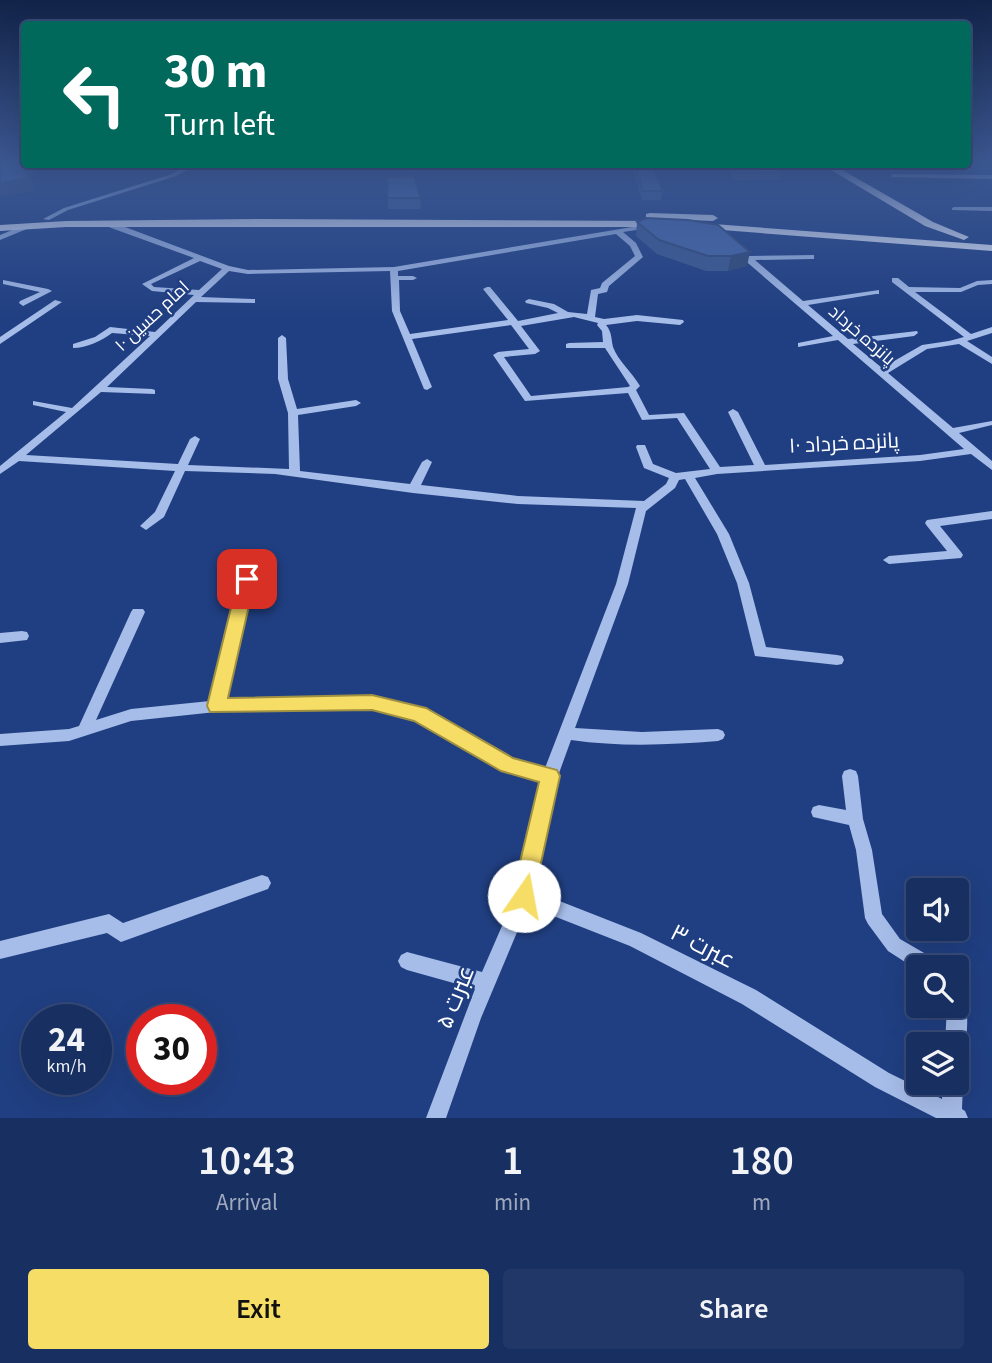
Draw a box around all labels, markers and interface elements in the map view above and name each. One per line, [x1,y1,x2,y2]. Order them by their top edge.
text: 30 m [164,37,268,107]
icon: left [49,49,140,140]
text: Turn left [164,102,275,148]
street label: امام حسین ۱۰ [110,275,195,357]
street label: پانزده خرداد [823,299,900,371]
street label: پانزده خرداد ۱۰ [788,425,900,461]
pin [217,549,277,609]
icon: arrive [228,560,266,598]
position arrow [487,859,561,933]
map controls [906,878,969,1095]
button: sound [906,878,969,941]
street label: عبرت ۳ [664,915,741,978]
button: search [906,955,969,1018]
street label: عبرت ۵ [427,960,484,1034]
speed limit sign: 30 [126,1004,217,1095]
text: 24 [48,1015,85,1065]
button: layers [906,1032,969,1095]
text: km/h [47,1054,86,1079]
text: 10:43 [198,1131,296,1191]
text: 1 [502,1131,523,1191]
text: 180 [729,1131,794,1191]
text: Arrival [216,1186,278,1219]
text: min [494,1186,531,1219]
text: m [752,1186,771,1219]
button: Exit [28,1269,489,1349]
button: Share [503,1269,964,1349]

